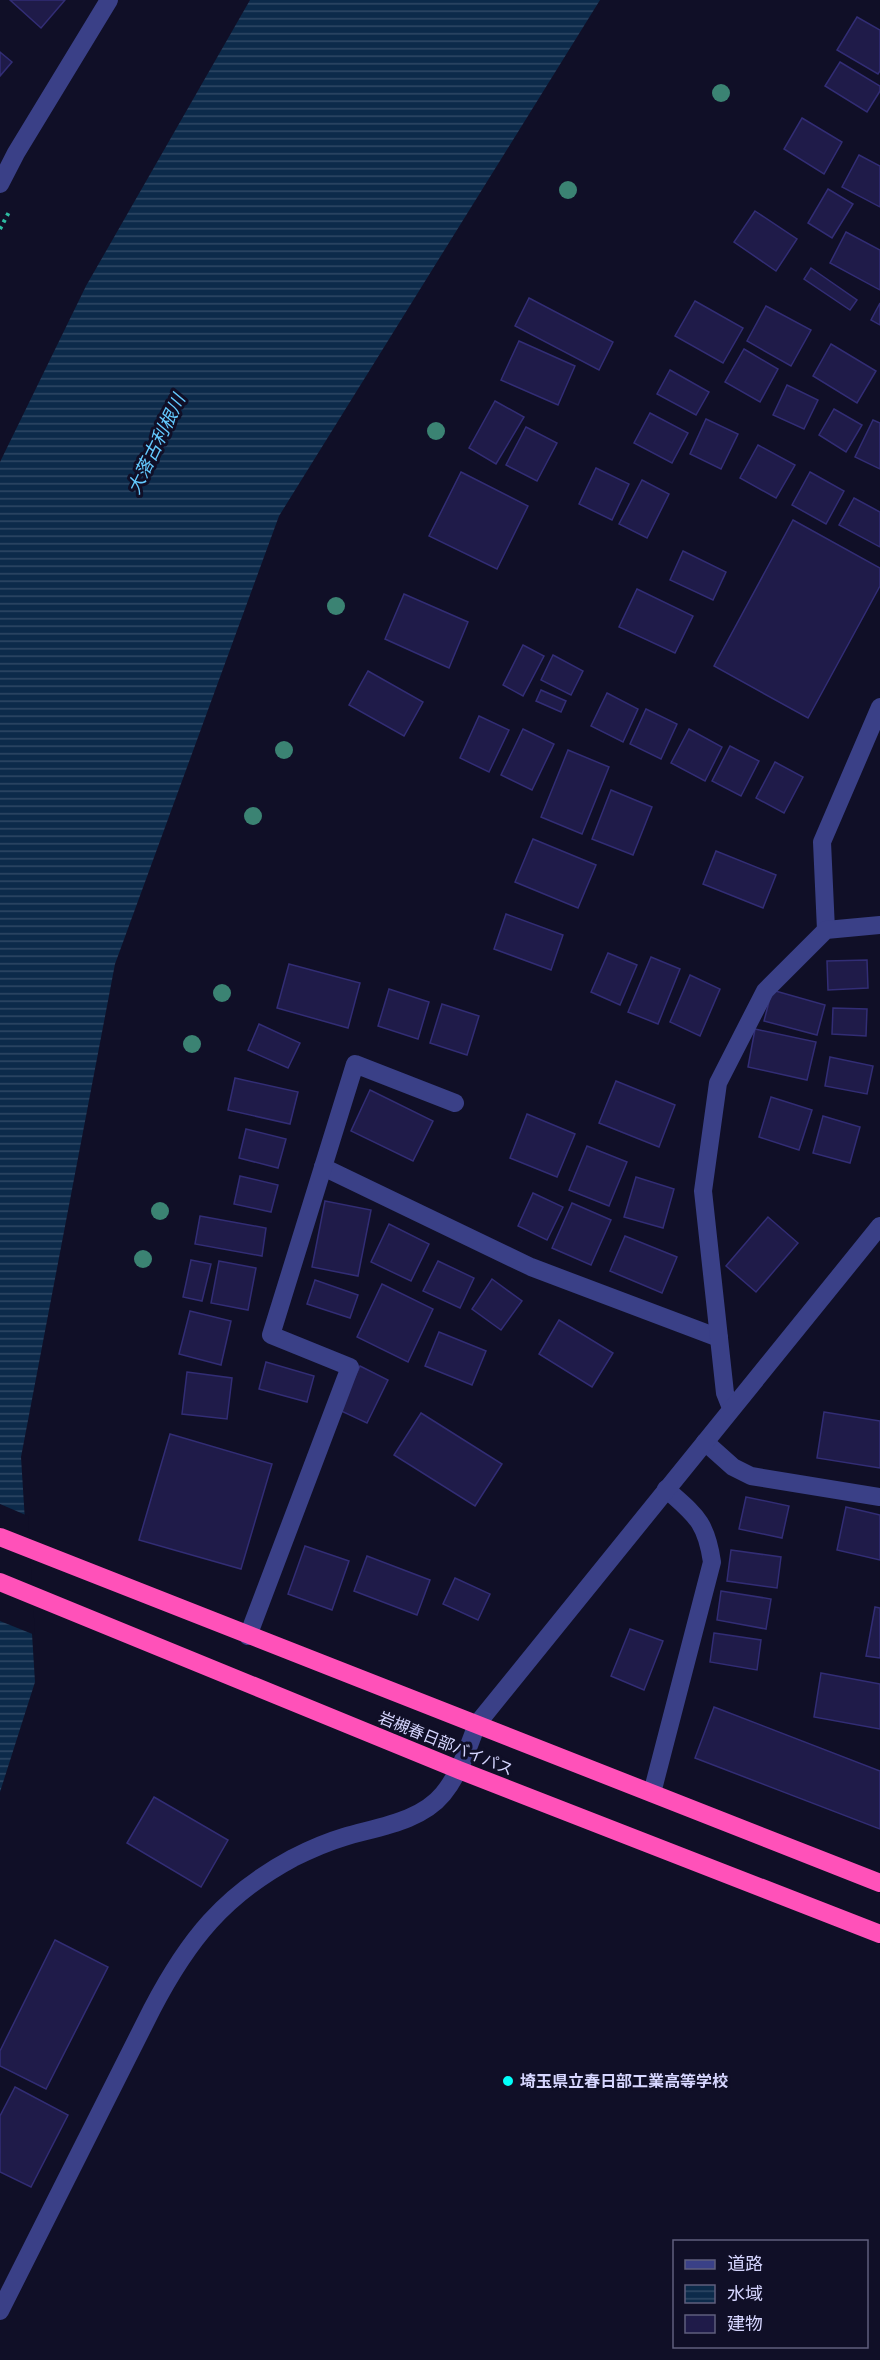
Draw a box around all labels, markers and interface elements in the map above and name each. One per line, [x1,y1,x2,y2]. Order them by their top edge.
water label: 大落古利根川 [120,388,193,498]
street label: 岩槻春日部バイパス [375,1705,517,1781]
place label: 埼玉県立春日部工業高等学校 [520,2069,728,2093]
marker: 埼玉県立春日部工業高等学校 [501,2074,515,2088]
legend [673,2240,868,2348]
text: 道路 [727,2250,763,2277]
text: 水域 [727,2280,763,2307]
text: 建物 [727,2310,763,2337]

